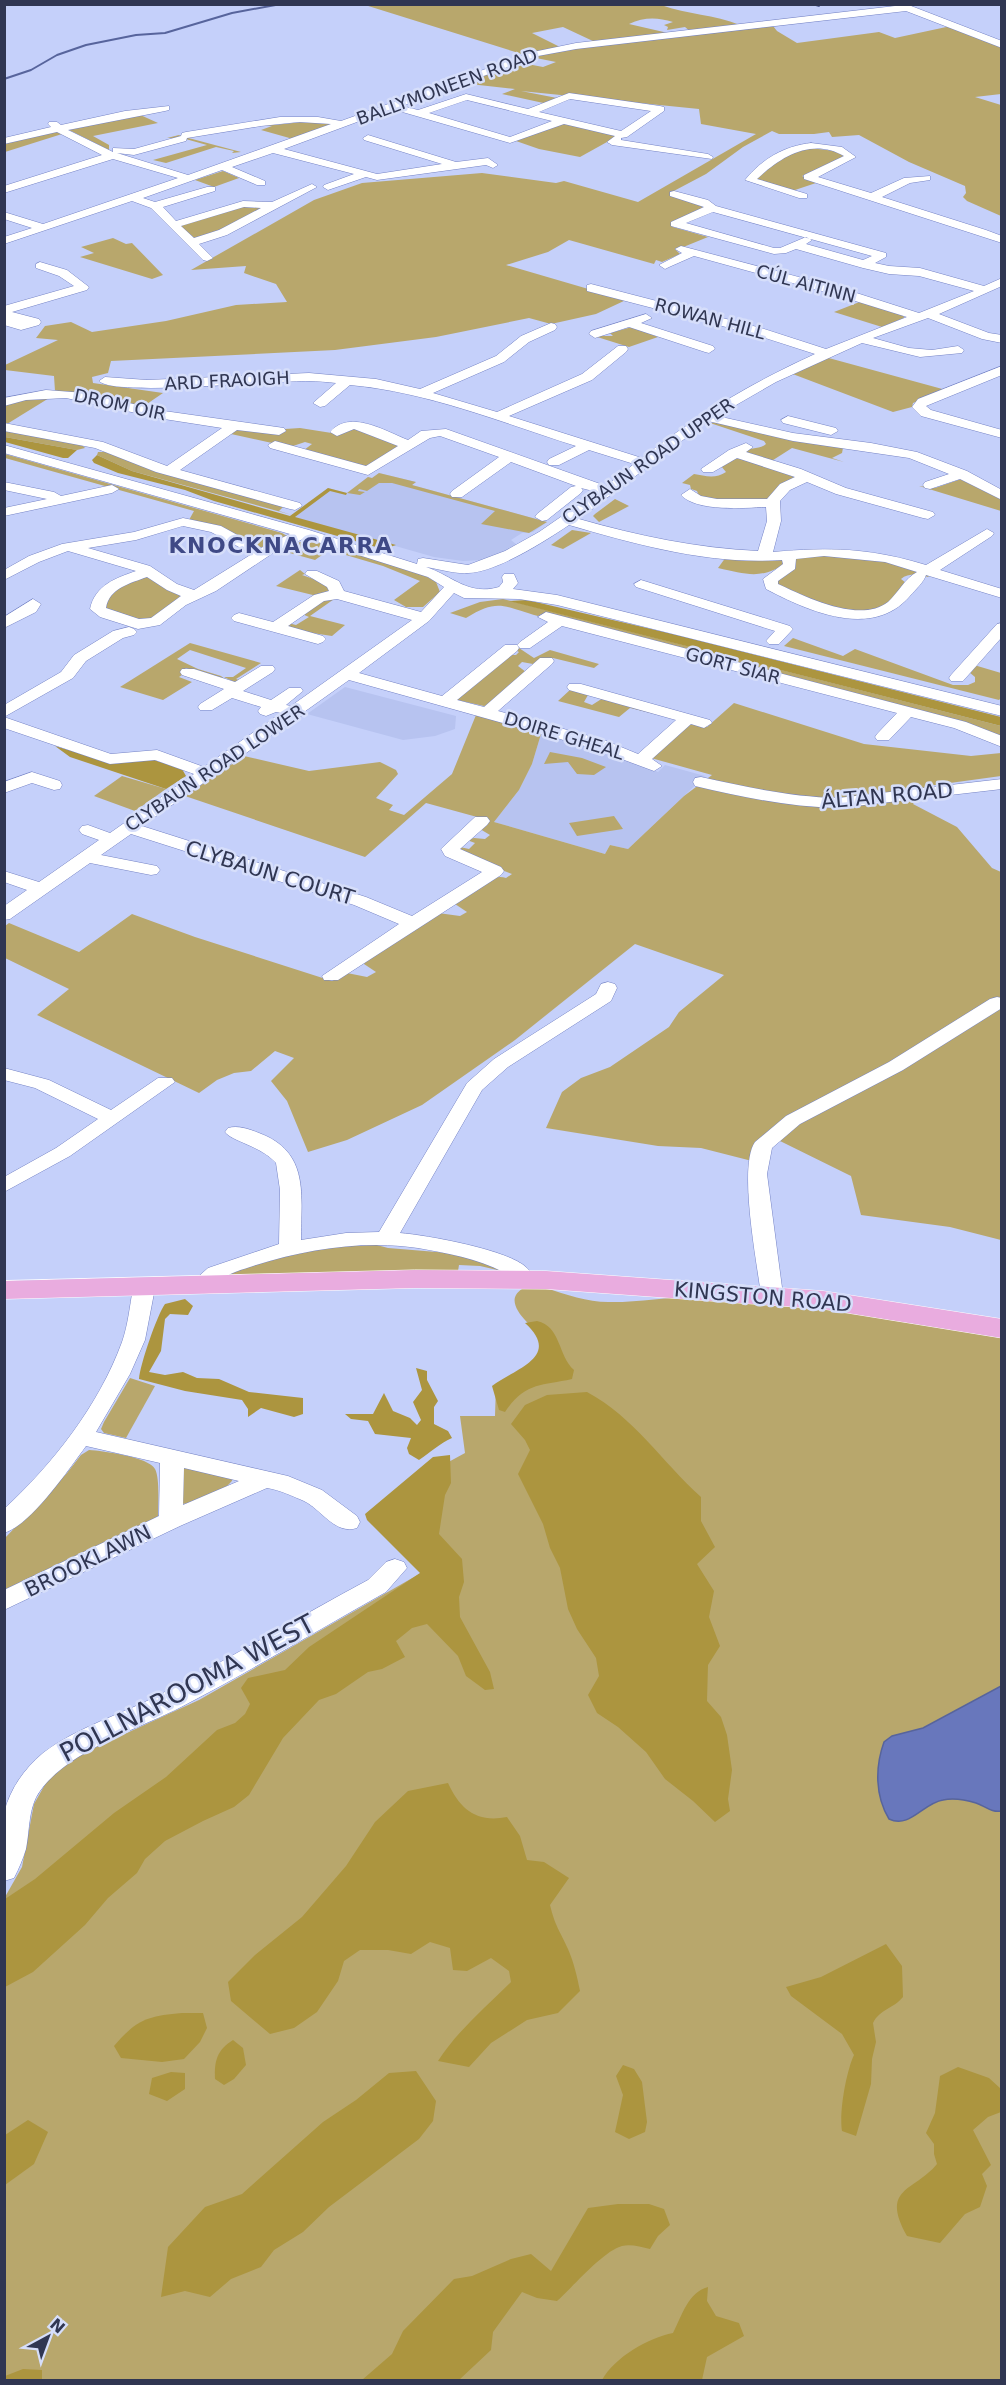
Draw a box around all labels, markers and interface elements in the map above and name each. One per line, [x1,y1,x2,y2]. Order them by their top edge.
street label: BALLYMONEEN ROAD [354,44,540,129]
street label: CÚL AITINN [754,260,858,307]
street label: ROWAN HILL [652,294,768,343]
street label: ARD FRAOIGH [164,367,290,394]
street label: DROM OIR [72,384,168,425]
street label: CLYBAUN ROAD UPPER [558,393,738,528]
district label: KNOCKNACARRA [169,533,393,558]
street label: GORT SIAR [683,643,783,688]
street label: CLYBAUN ROAD LOWER [121,700,308,835]
street label: DOIRE GHEAL [502,707,627,764]
street label: ÁLTAN ROAD [820,777,954,814]
street label: CLYBAUN COURT [183,836,358,910]
street label: KINGSTON ROAD [673,1277,853,1317]
street label: BROOKLAWN [21,1520,155,1602]
street label: POLLNAROOMA WEST [54,1608,320,1768]
north arrow [18,2307,78,2367]
text: N [46,2314,69,2338]

